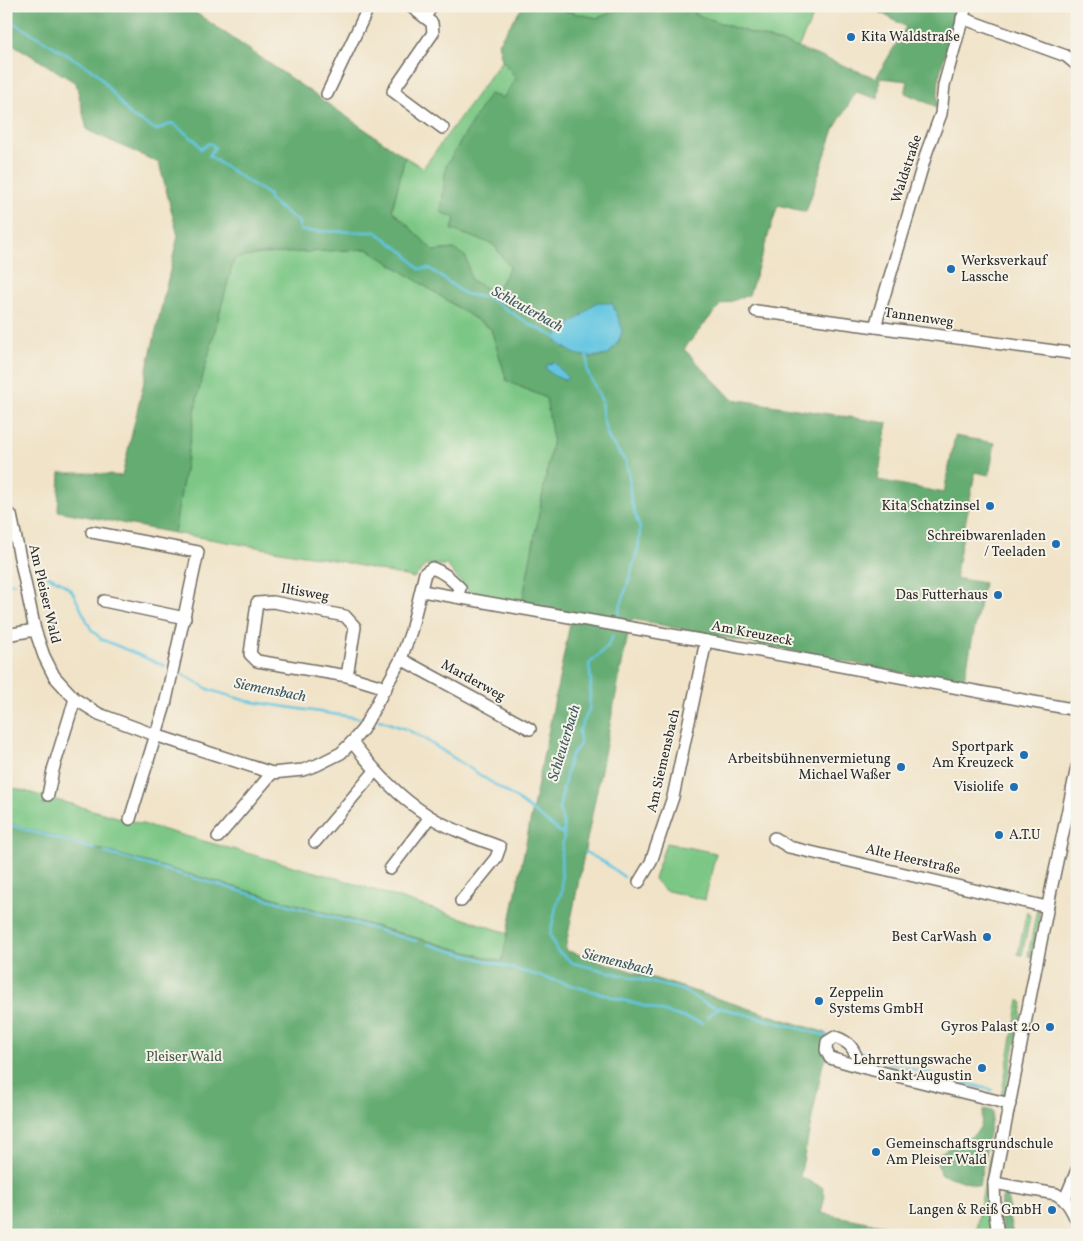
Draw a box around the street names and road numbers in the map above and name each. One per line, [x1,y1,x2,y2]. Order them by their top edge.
street label: Waldstraße [887,132,927,206]
street label: Tannenweg [883,304,955,332]
street label: Am Pleiser Wald [23,543,65,646]
street label: Iltisweg [279,579,331,607]
street label: Am Kreuzeck [710,617,794,651]
street label: Marderweg [437,656,509,706]
street label: Am Siemensbach [643,707,685,815]
street label: Alte Heerstraße [864,840,963,880]

